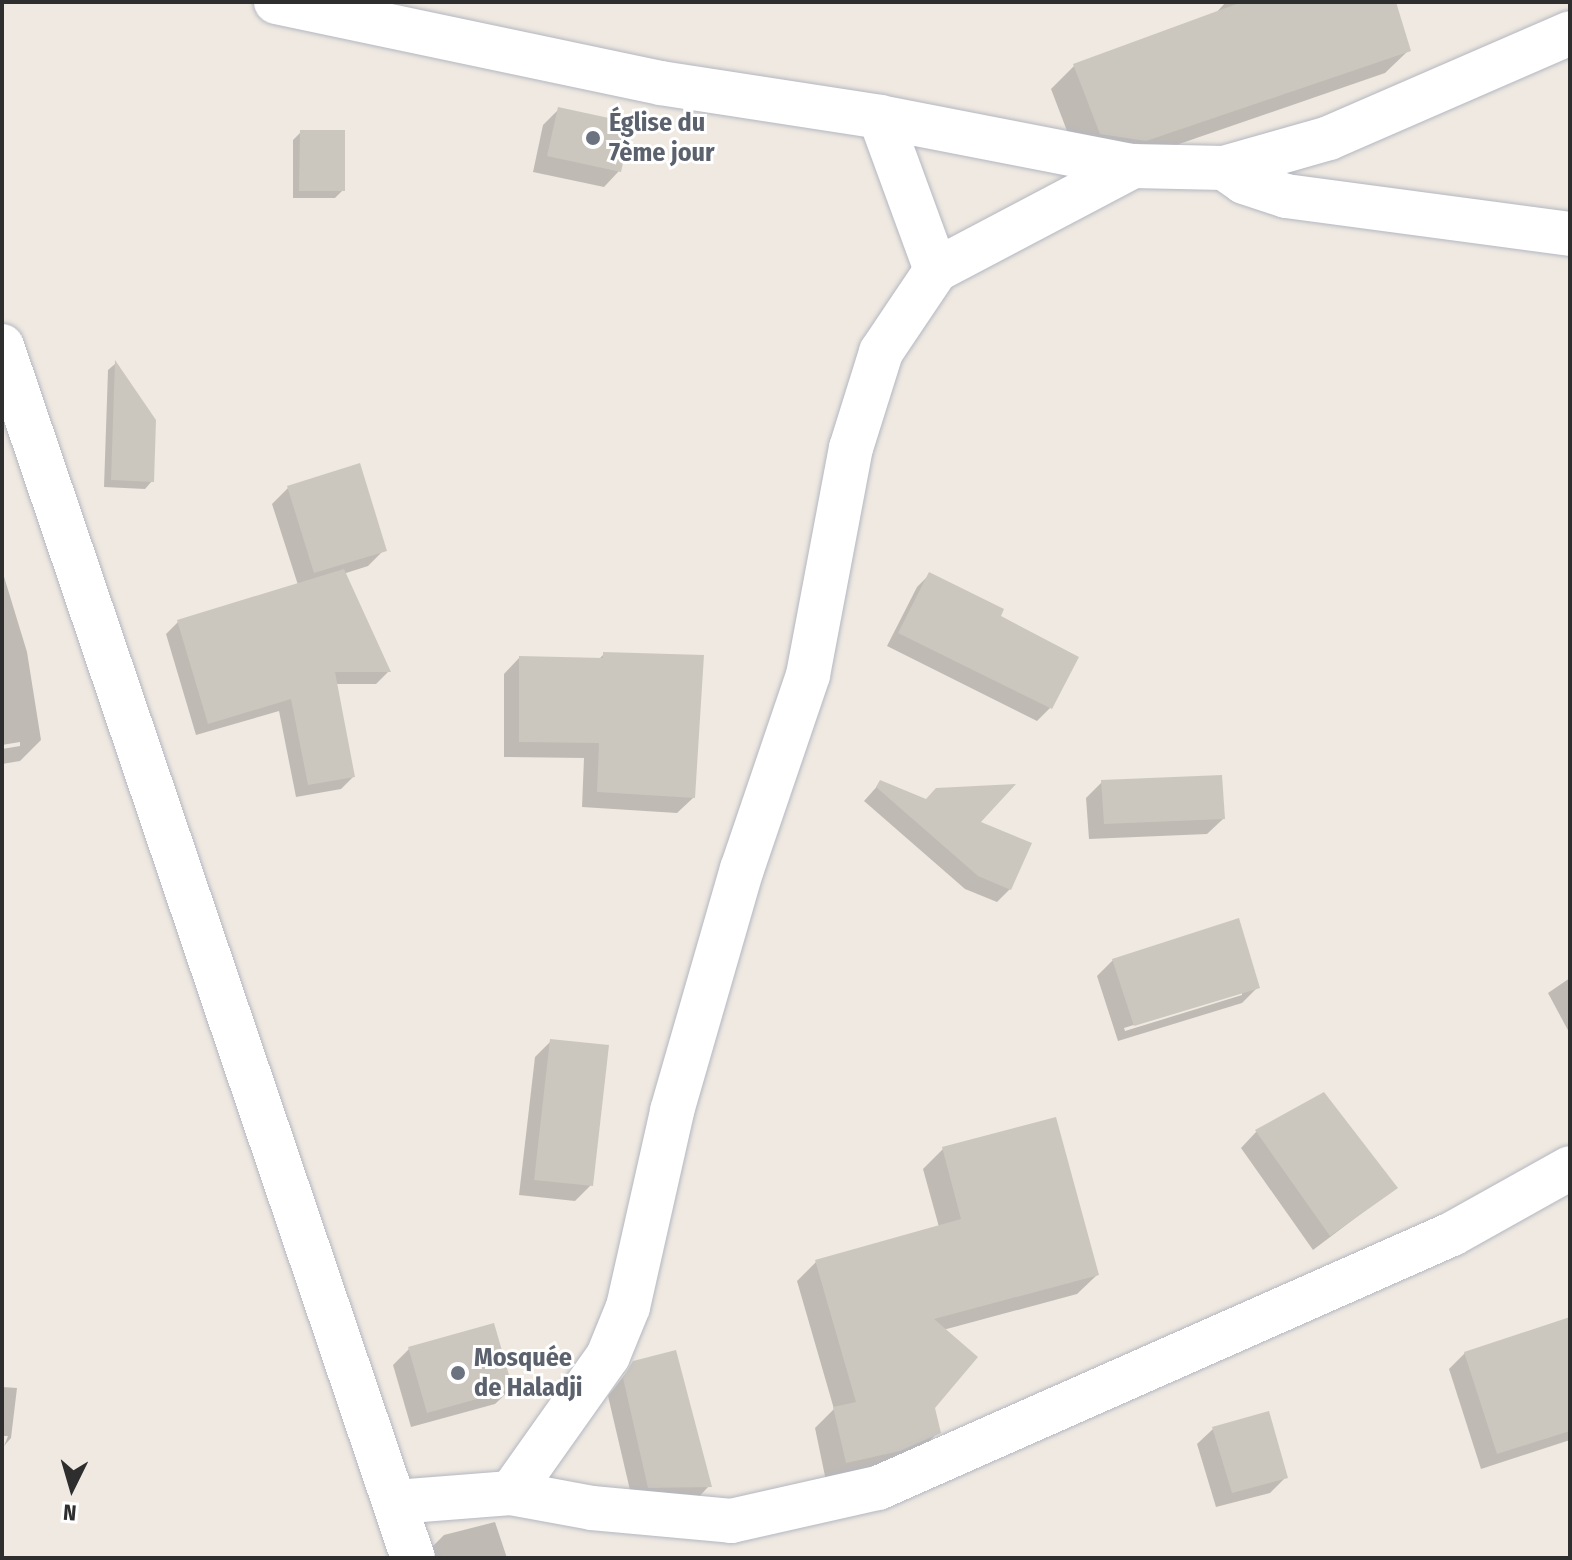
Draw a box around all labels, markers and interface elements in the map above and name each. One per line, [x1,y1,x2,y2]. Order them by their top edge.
place label: Église du 7ème jour [609,107,715,168]
marker: Église du 7ème jour [584,129,602,147]
place label: Mosquée de Haladji [474,1342,583,1404]
marker: Mosquée de Haladji [449,1364,467,1382]
north arrow [32,1448,112,1528]
text: N [62,1498,78,1526]

